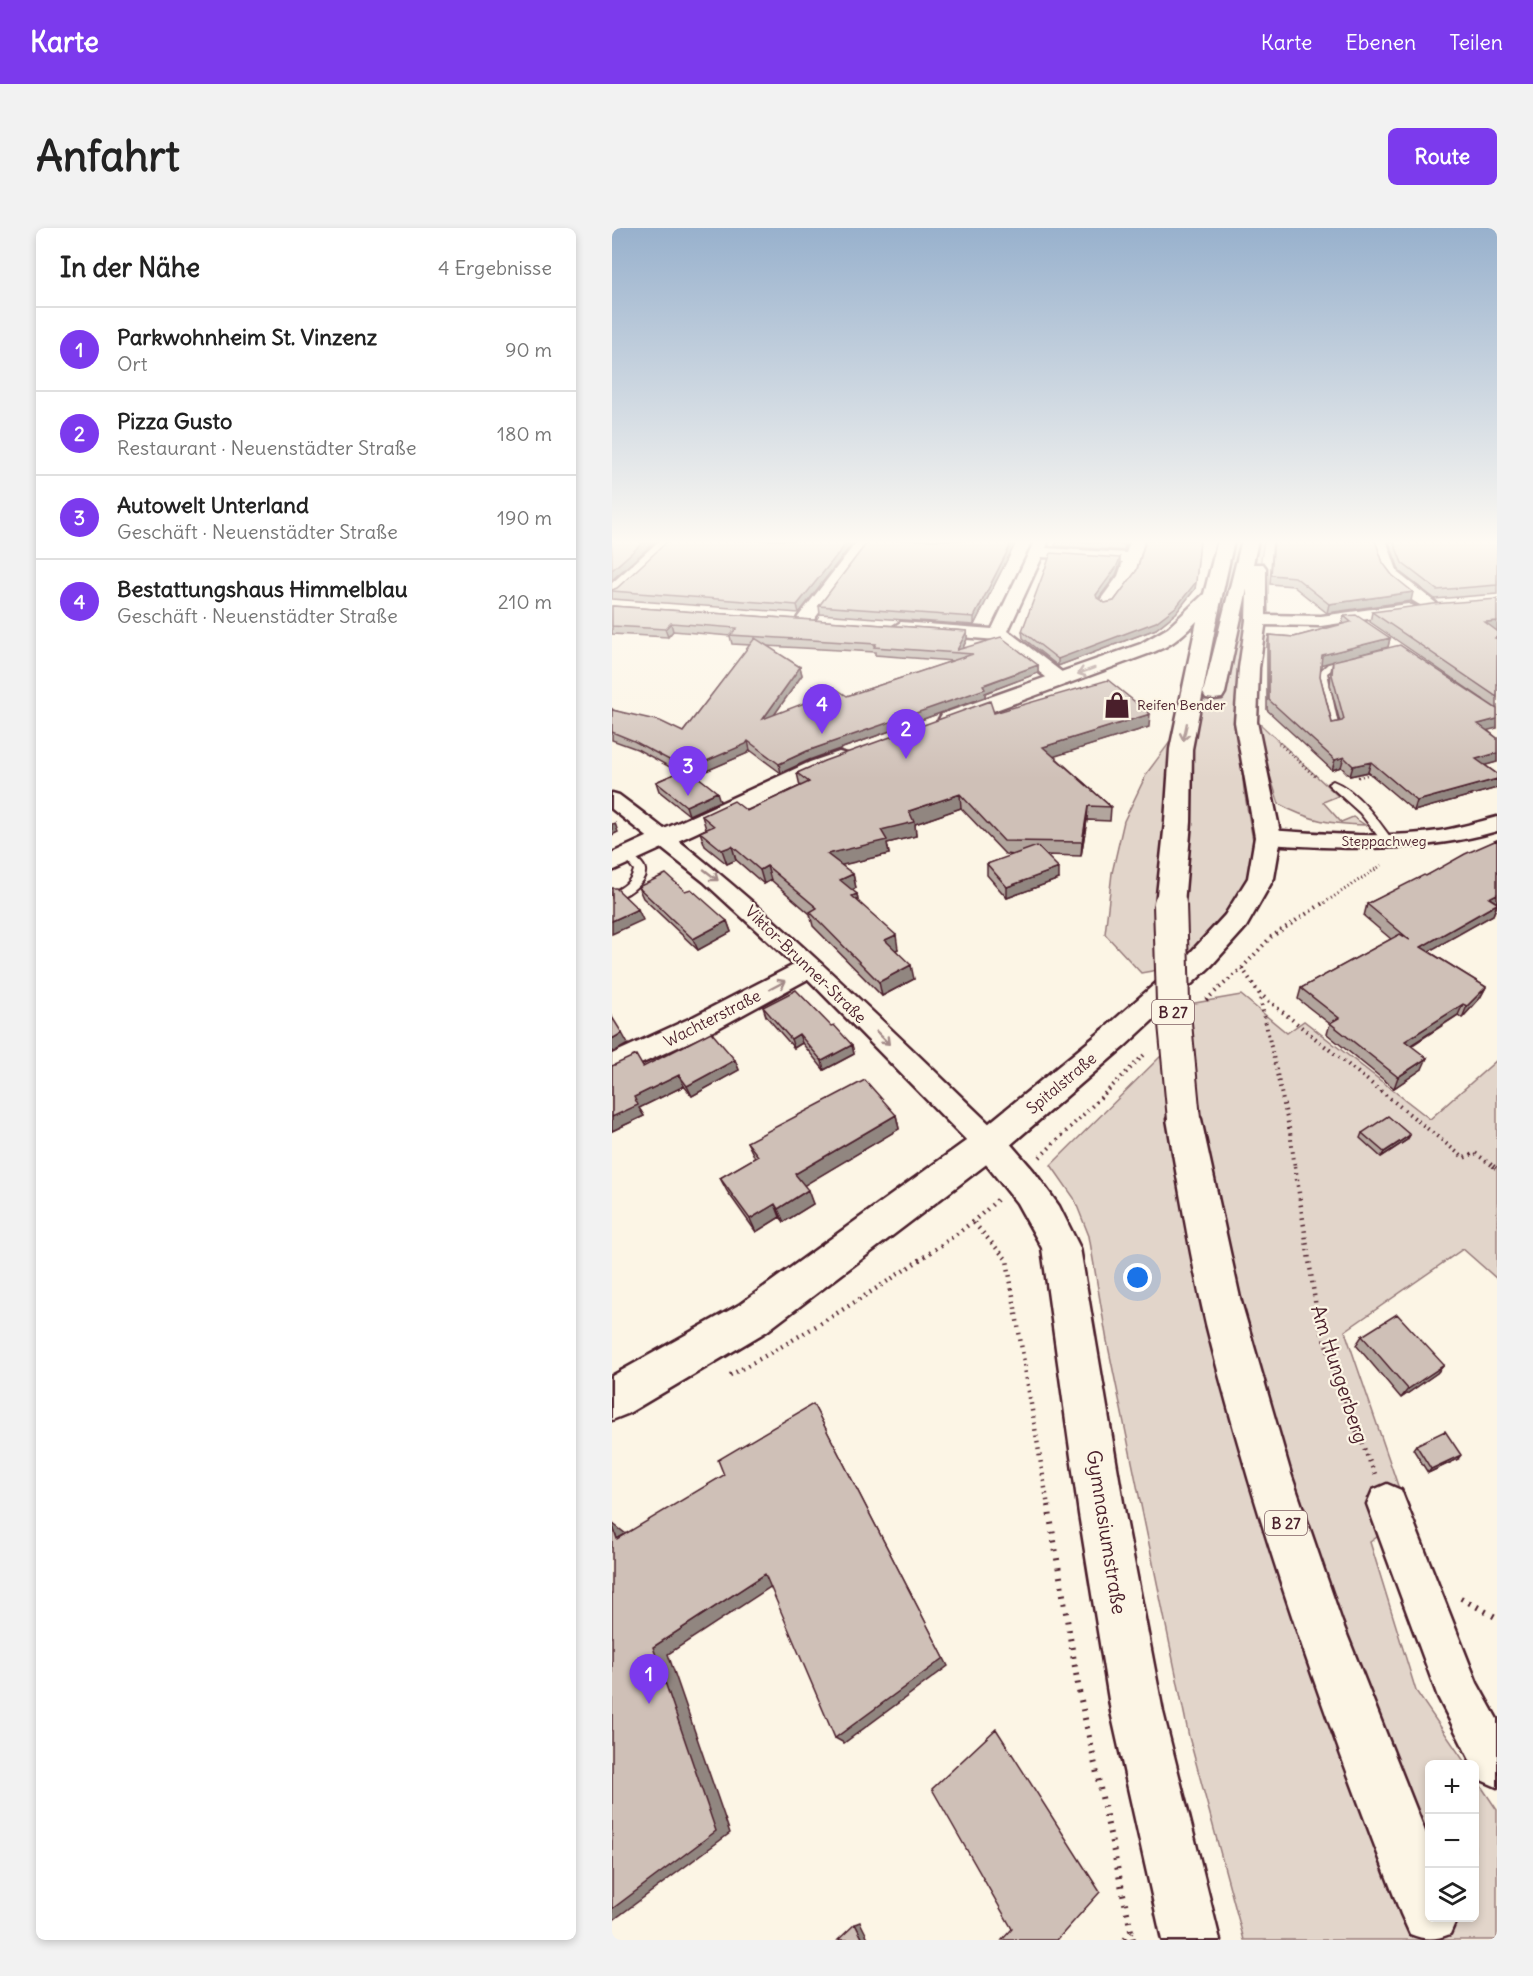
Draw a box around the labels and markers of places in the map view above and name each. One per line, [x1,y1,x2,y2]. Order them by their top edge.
pin: 4 [802,684,842,734]
shop icon: Reifen Bender [1102,690,1132,720]
place label: Reifen Bender [1137,696,1226,714]
pin: 2 [886,710,926,759]
pin: 3 [668,746,708,796]
pin: 1 [630,1654,669,1704]

